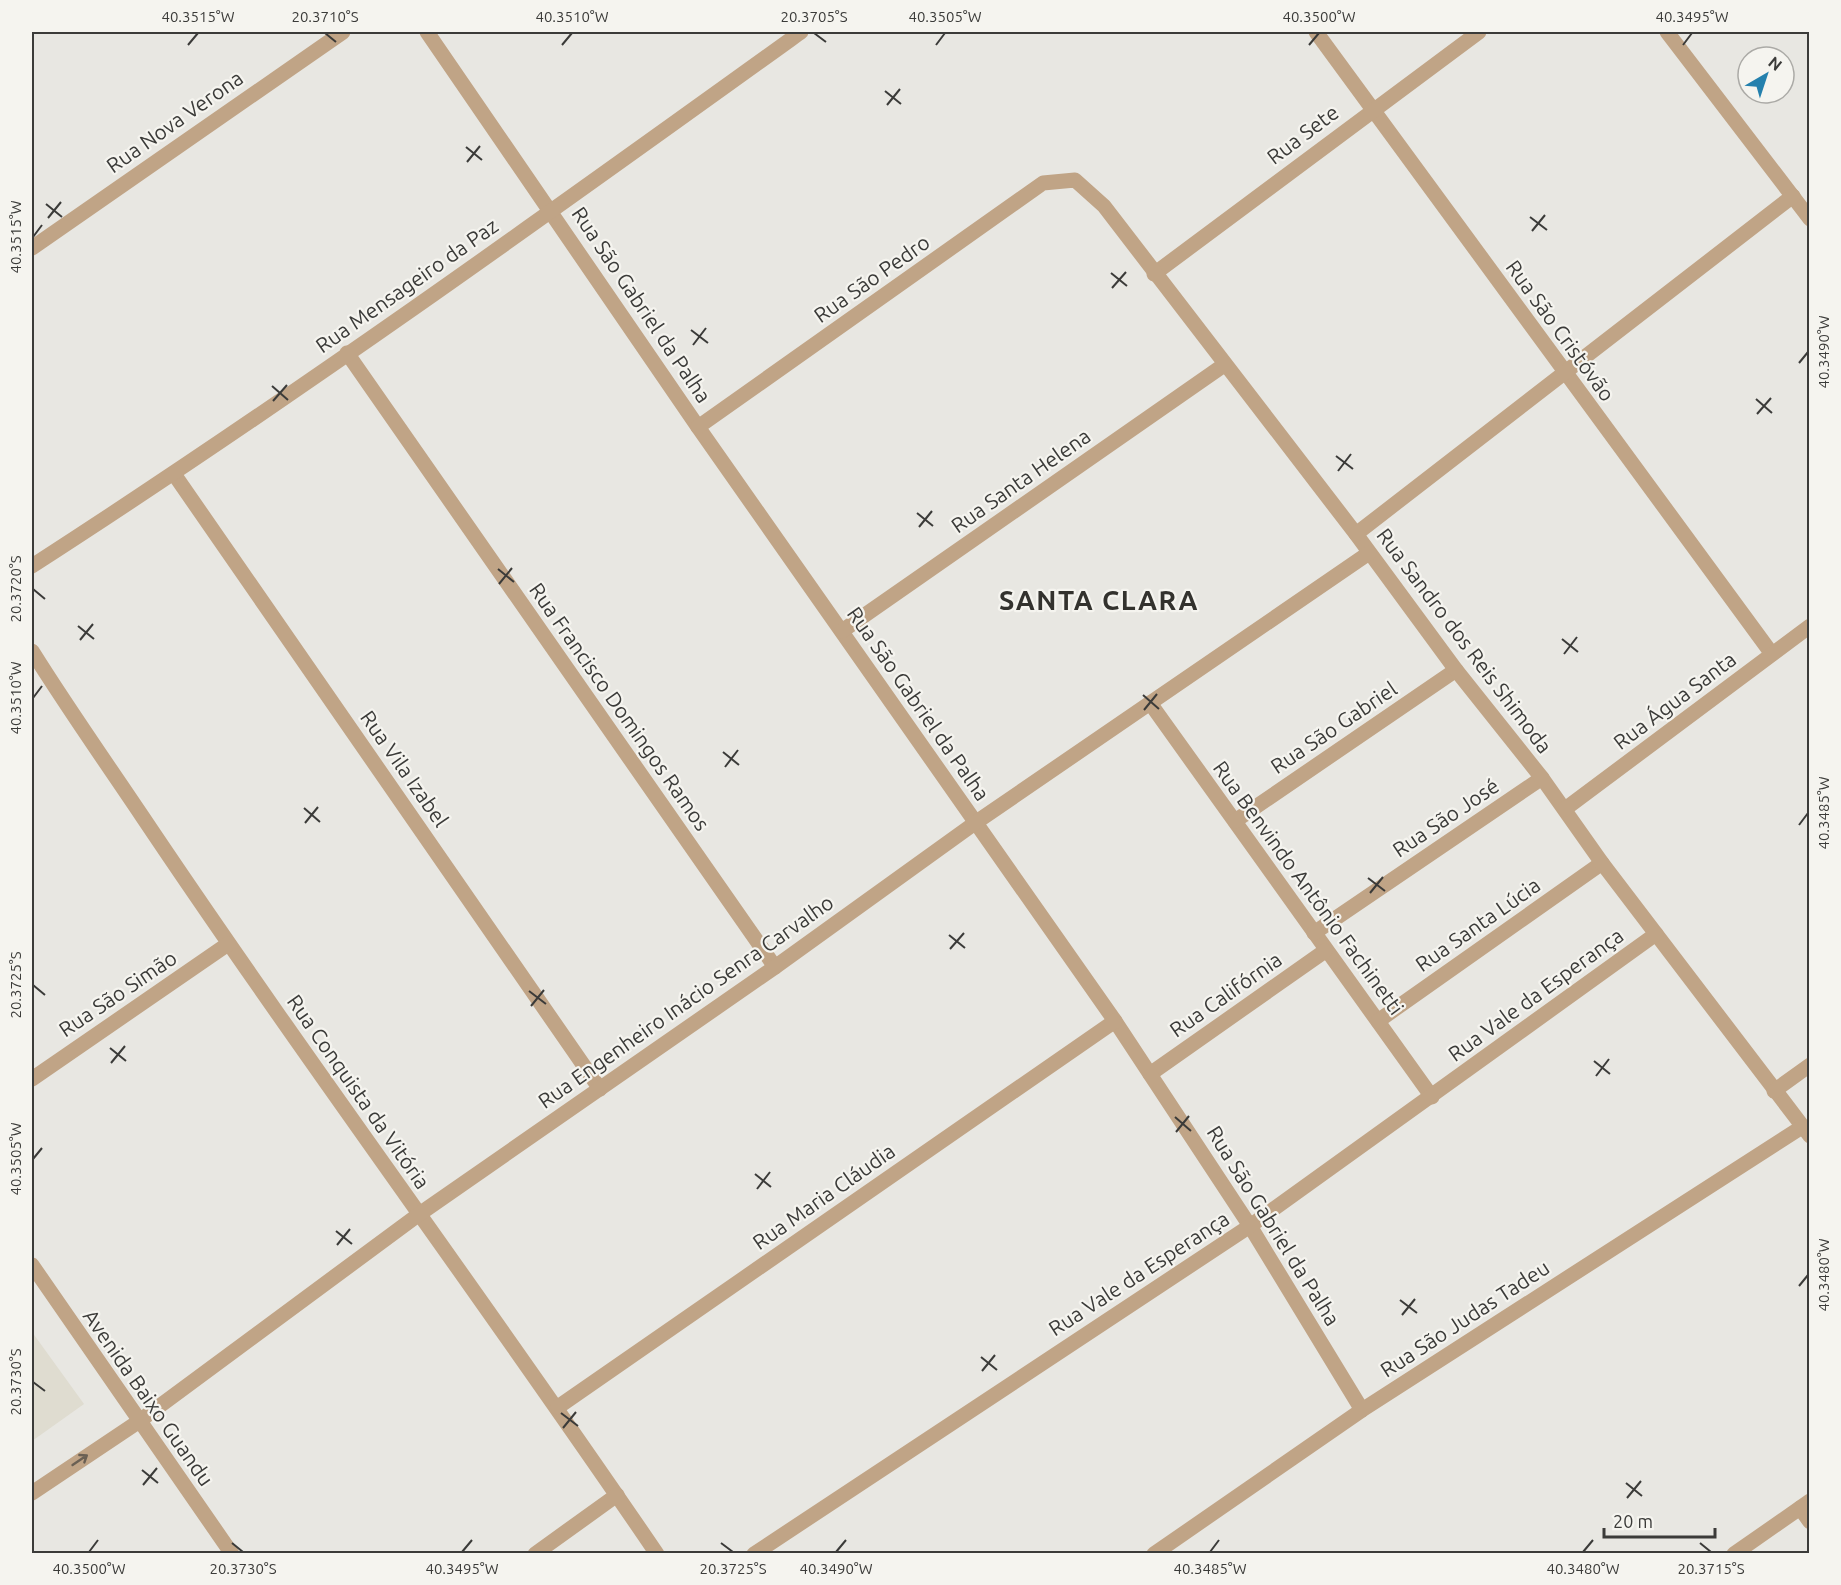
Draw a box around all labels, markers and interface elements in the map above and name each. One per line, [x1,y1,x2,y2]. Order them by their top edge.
text: 40.3515°W [161,8,235,25]
text: 20.3710°S [291,8,359,25]
text: 40.3510°W [535,8,609,25]
text: 20.3705°S [780,8,848,25]
text: 40.3505°W [908,8,982,25]
text: 40.3500°W [1282,8,1356,25]
text: 40.3495°W [1655,8,1729,25]
north arrow [1736,45,1796,105]
text: N [1765,53,1786,74]
street label: Rua Nova Verona [102,65,247,177]
street label: Rua Sete [1262,100,1343,169]
text: 40.3515°W [7,200,24,274]
street label: Rua São Gabriel da Palha [567,202,716,407]
street label: Rua Mensageiro da Paz [311,213,502,357]
street label: Rua São Pedro [809,229,934,327]
street label: Rua São Cristóvão [1502,255,1620,406]
text: 40.3490°W [1815,315,1832,389]
street label: Rua Santa Helena [946,423,1095,537]
street label: Rua Sandro dos Reis Shimoda [1372,523,1557,758]
text: 20.3720°S [7,555,24,623]
street label: Rua Francisco Domingos Ramos [525,578,715,835]
district label: SANTA CLARA [999,585,1199,615]
street label: Rua São Gabriel da Palha [843,602,995,805]
street label: Rua Água Santa [1609,646,1740,754]
text: 40.3510°W [7,661,24,735]
street label: Rua São Gabriel [1266,676,1401,778]
street label: Rua Vila Izabel [356,706,454,831]
street label: Rua Benvindo Antônio Fachinetti [1209,756,1409,1019]
street label: Rua São José [1388,773,1503,861]
text: 40.3485°W [1815,776,1832,850]
street label: Rua Santa Lúcia [1410,872,1544,976]
street label: Rua Engenheiro Inácio Senra Carvalho [533,890,838,1113]
street label: Rua Vale da Esperança [1443,923,1628,1066]
street label: Rua São Simão [54,945,181,1041]
street label: Rua Califórnia [1165,947,1286,1042]
text: 20.3725°S [7,951,24,1019]
street label: Rua Conquista da Vitória [283,990,435,1193]
street label: Rua São Gabriel da Palha [1202,1121,1345,1330]
text: 40.3505°W [7,1122,24,1196]
street label: Rua Maria Cláudia [748,1138,899,1254]
street label: Rua Vale da Esperança [1044,1206,1233,1340]
text: 40.3480°W [1815,1238,1832,1312]
street label: Rua São Judas Tadeu [1376,1255,1553,1382]
street label: Avenida Baixo Guandu [79,1305,219,1490]
text: 20.3730°S [7,1348,24,1416]
one-way arrow [71,1454,88,1466]
scale bar [1604,1501,1715,1539]
text: 20 m [1613,1511,1653,1531]
text: 40.3500°W [52,1560,126,1577]
text: 20.3730°S [209,1560,277,1577]
text: 40.3495°W [425,1560,499,1577]
text: 20.3725°S [699,1560,767,1577]
text: 40.3490°W [799,1560,873,1577]
text: 40.3485°W [1173,1560,1247,1577]
text: 40.3480°W [1546,1560,1620,1577]
text: 20.3715°S [1677,1560,1745,1577]

